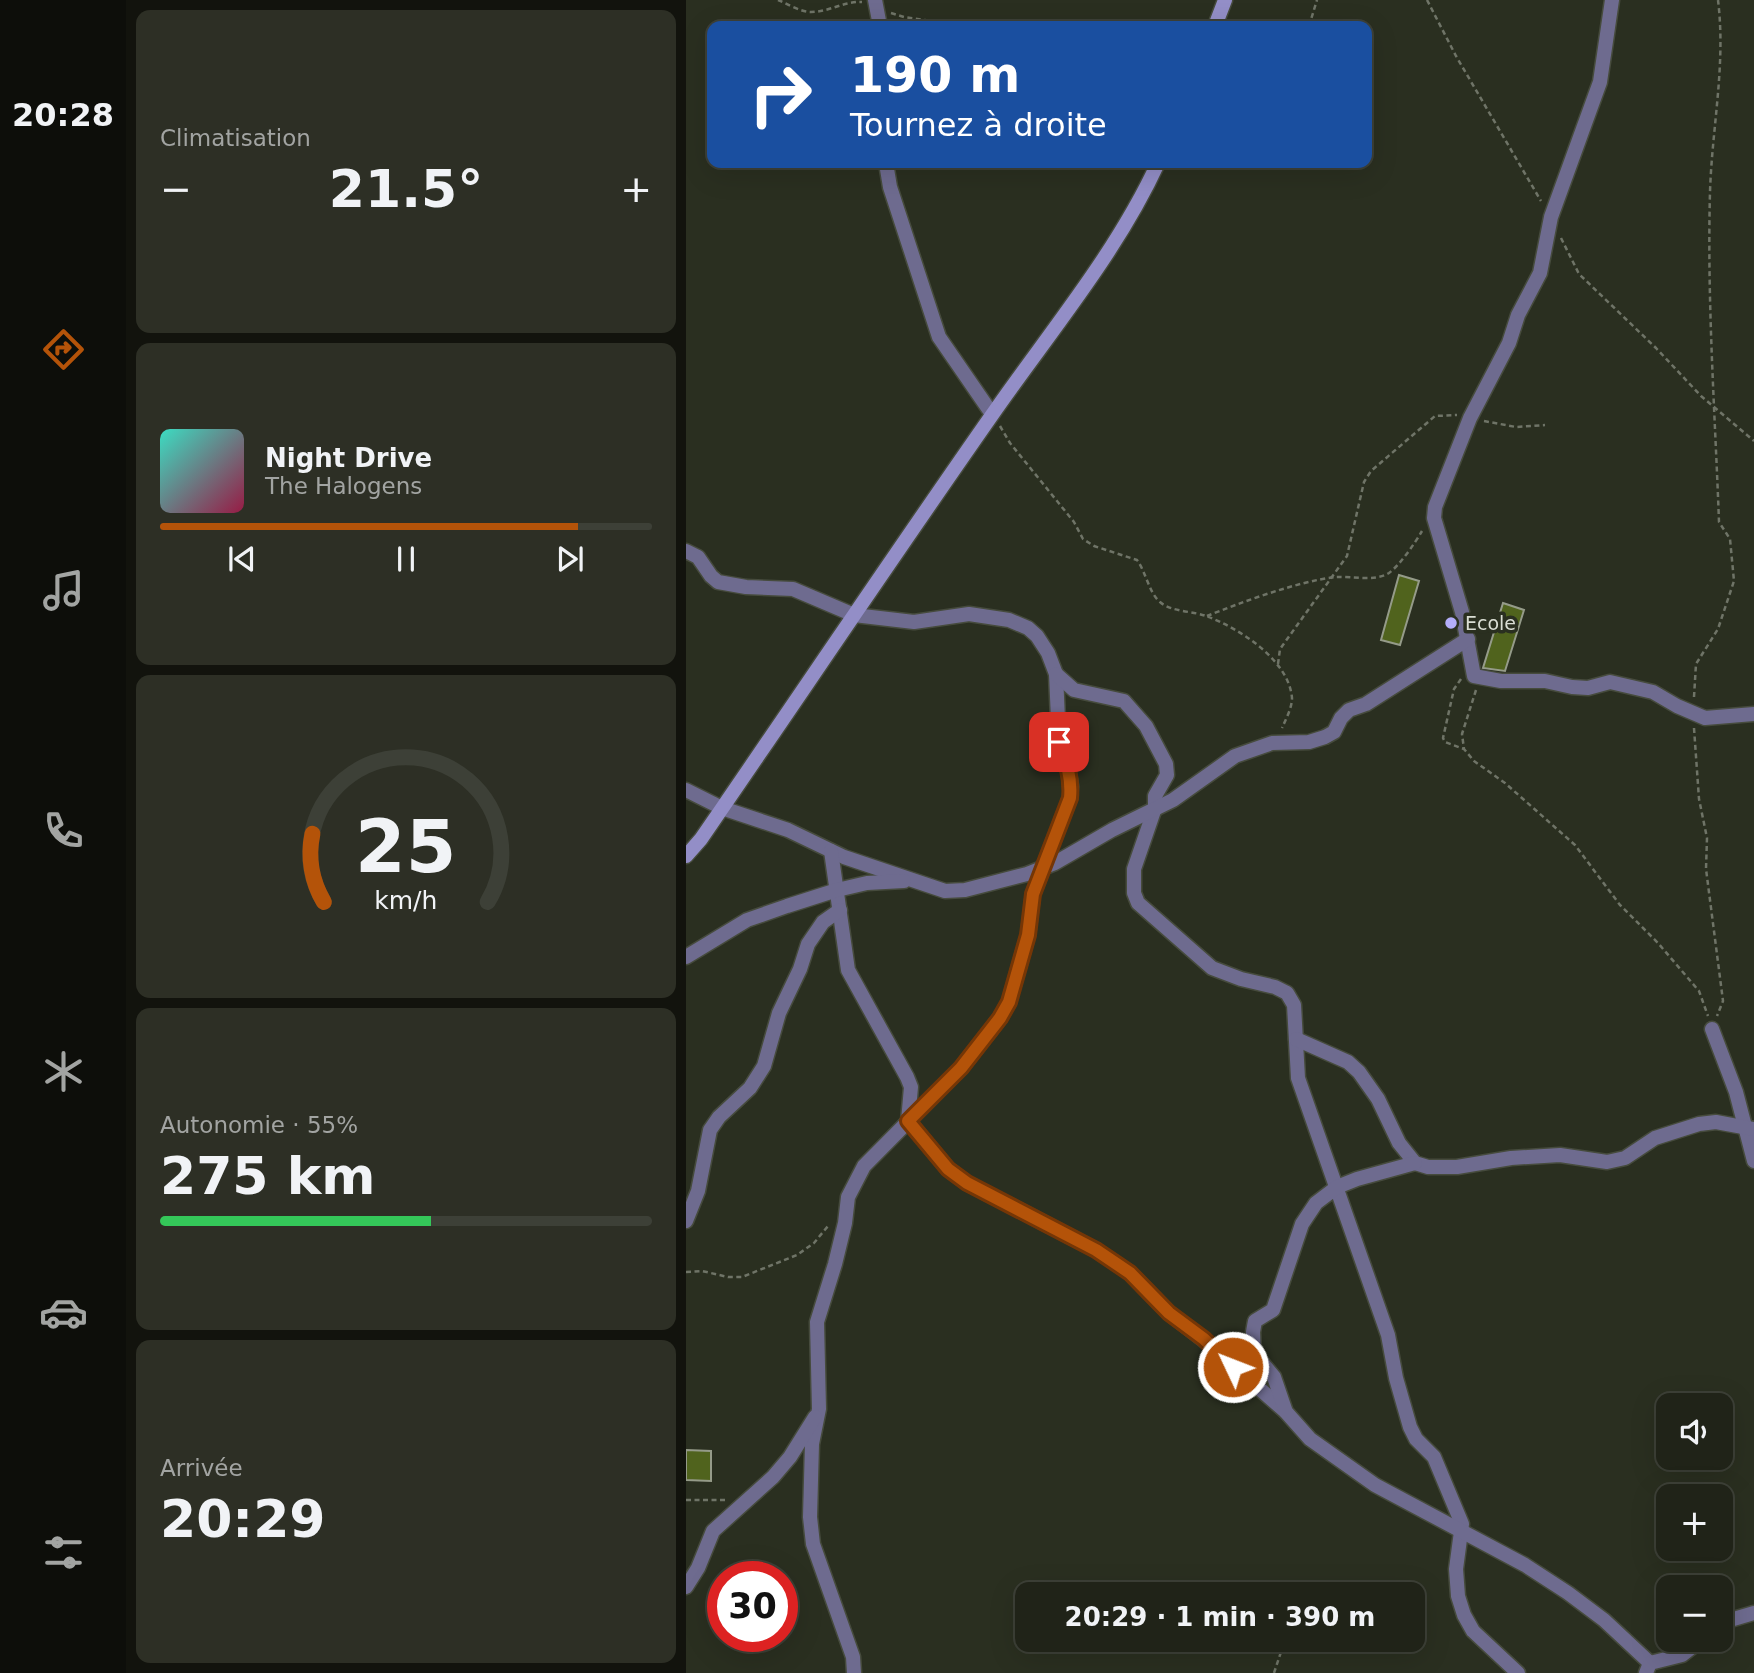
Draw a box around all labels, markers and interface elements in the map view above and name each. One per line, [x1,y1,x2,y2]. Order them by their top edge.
text: 190 m [850,47,1020,104]
icon: right [735,49,826,140]
text: 20:28 [12,96,114,134]
text: Tournez à droite [850,106,1107,144]
text: Climatisation [160,125,311,151]
text: 21.5° [329,159,483,219]
text: − [160,167,192,211]
text: + [620,167,652,211]
icon: directions [39,325,88,374]
text: Night Drive [265,443,432,473]
text: The Halogens [265,473,422,499]
icon: previous [223,540,261,578]
icon: pause [387,540,425,578]
icon: next [551,540,589,578]
icon: music [39,566,88,615]
place label: Ecole [1465,612,1516,634]
marker: Ecole [1443,615,1459,631]
pin [1029,712,1089,772]
icon: arrive [1040,723,1078,761]
text: 25 [355,805,457,890]
icon: phone [39,806,88,855]
text: km/h [374,886,438,915]
icon: climate [39,1047,88,1096]
text: Autonomie · 55% [160,1112,358,1138]
text: 275 km [160,1146,375,1206]
icon: car [39,1288,88,1337]
position arrow [1196,1330,1270,1404]
map controls [1656,1393,1733,1652]
button: sound [1656,1393,1733,1470]
text: Arrivée [160,1455,243,1481]
button: + [1656,1484,1733,1561]
text: 20:29 [160,1489,326,1549]
icon: filters [39,1528,88,1577]
speed limit sign: 30 [707,1561,798,1652]
button: − [1656,1575,1733,1652]
text: 20:29 · 1 min · 390 m [1065,1602,1375,1632]

